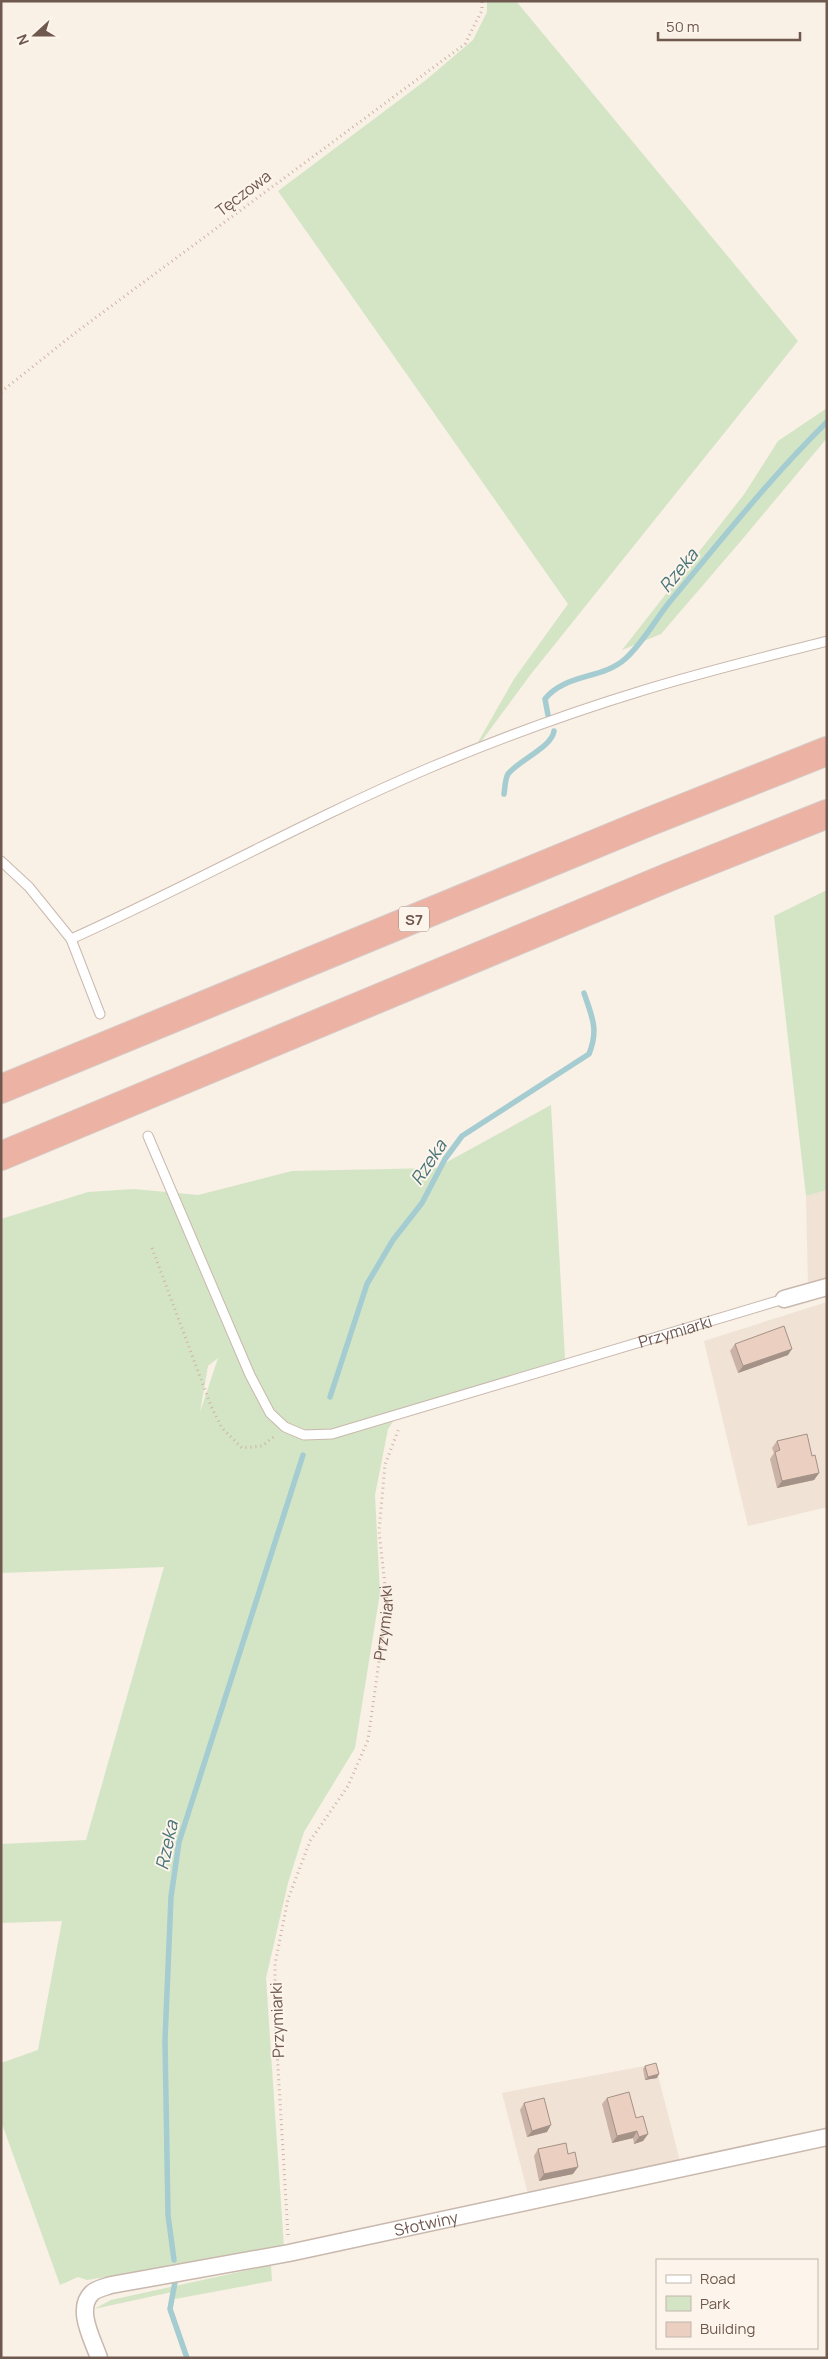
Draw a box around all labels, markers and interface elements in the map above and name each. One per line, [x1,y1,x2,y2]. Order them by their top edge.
north arrow [10,10,60,60]
scale bar [658,10,800,42]
text: 50 m [666,16,700,37]
text: N [12,32,33,48]
street label: Tęczowa [211,165,275,221]
water label: Rzeka [653,542,704,597]
road number: S7 [399,906,429,932]
water label: Rzeka [404,1134,452,1189]
street label: Przymiarki [636,1310,715,1353]
street label: Przymiarki [368,1584,398,1662]
water label: Rzeka [149,1817,183,1872]
street label: Przymiarki [265,1982,289,2058]
street label: Słotwiny [392,2206,461,2241]
legend [656,2259,818,2349]
text: Road [700,2268,736,2289]
text: Park [700,2293,730,2314]
text: Building [700,2318,755,2339]

